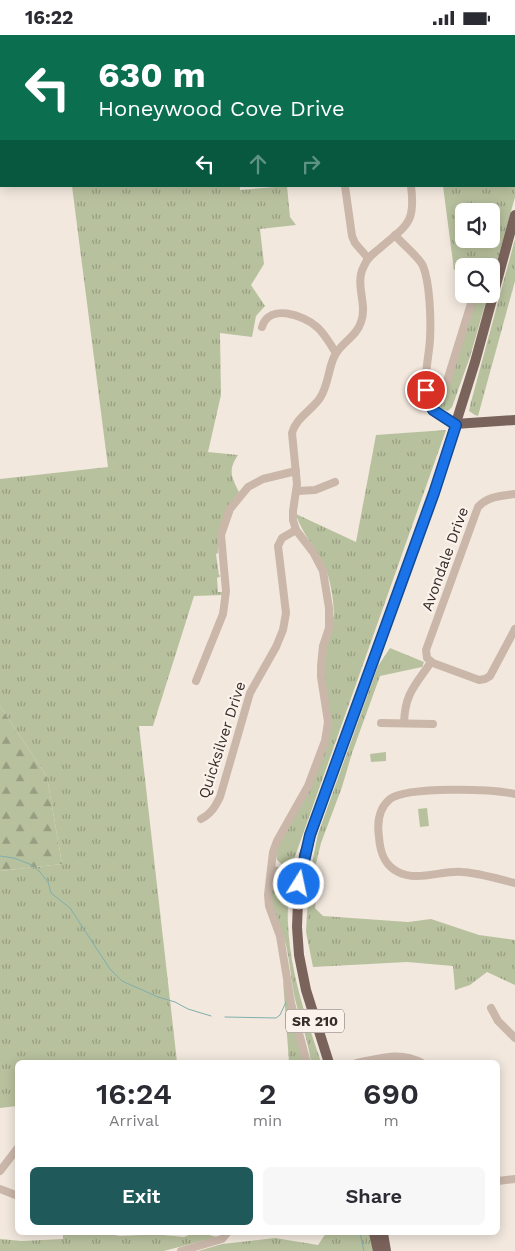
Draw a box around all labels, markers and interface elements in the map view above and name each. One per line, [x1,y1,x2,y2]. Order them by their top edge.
text: 16:22 [25,6,73,29]
text: 630 m [98,54,206,96]
icon: left [15,55,80,120]
text: Honeywood Cove Drive [98,96,345,121]
icon: left [191,150,219,178]
icon: ahead [244,150,272,178]
icon: right [297,150,325,178]
map controls [455,203,500,303]
button: sound [455,203,500,248]
button: search [455,258,500,303]
pin [405,369,447,411]
icon: arrive [412,376,440,404]
street label: Avondale Drive [418,505,472,613]
street label: Quicksilver Drive [195,679,249,801]
position arrow [272,857,324,909]
road number: SR 210 [286,1009,344,1033]
text: 16:24 [96,1076,172,1111]
text: 2 [259,1076,276,1111]
text: 690 [363,1076,419,1111]
text: Arrival [109,1111,159,1130]
text: min [253,1111,282,1130]
text: m [383,1111,399,1130]
button: Exit [30,1167,253,1225]
button: Share [263,1167,485,1225]

